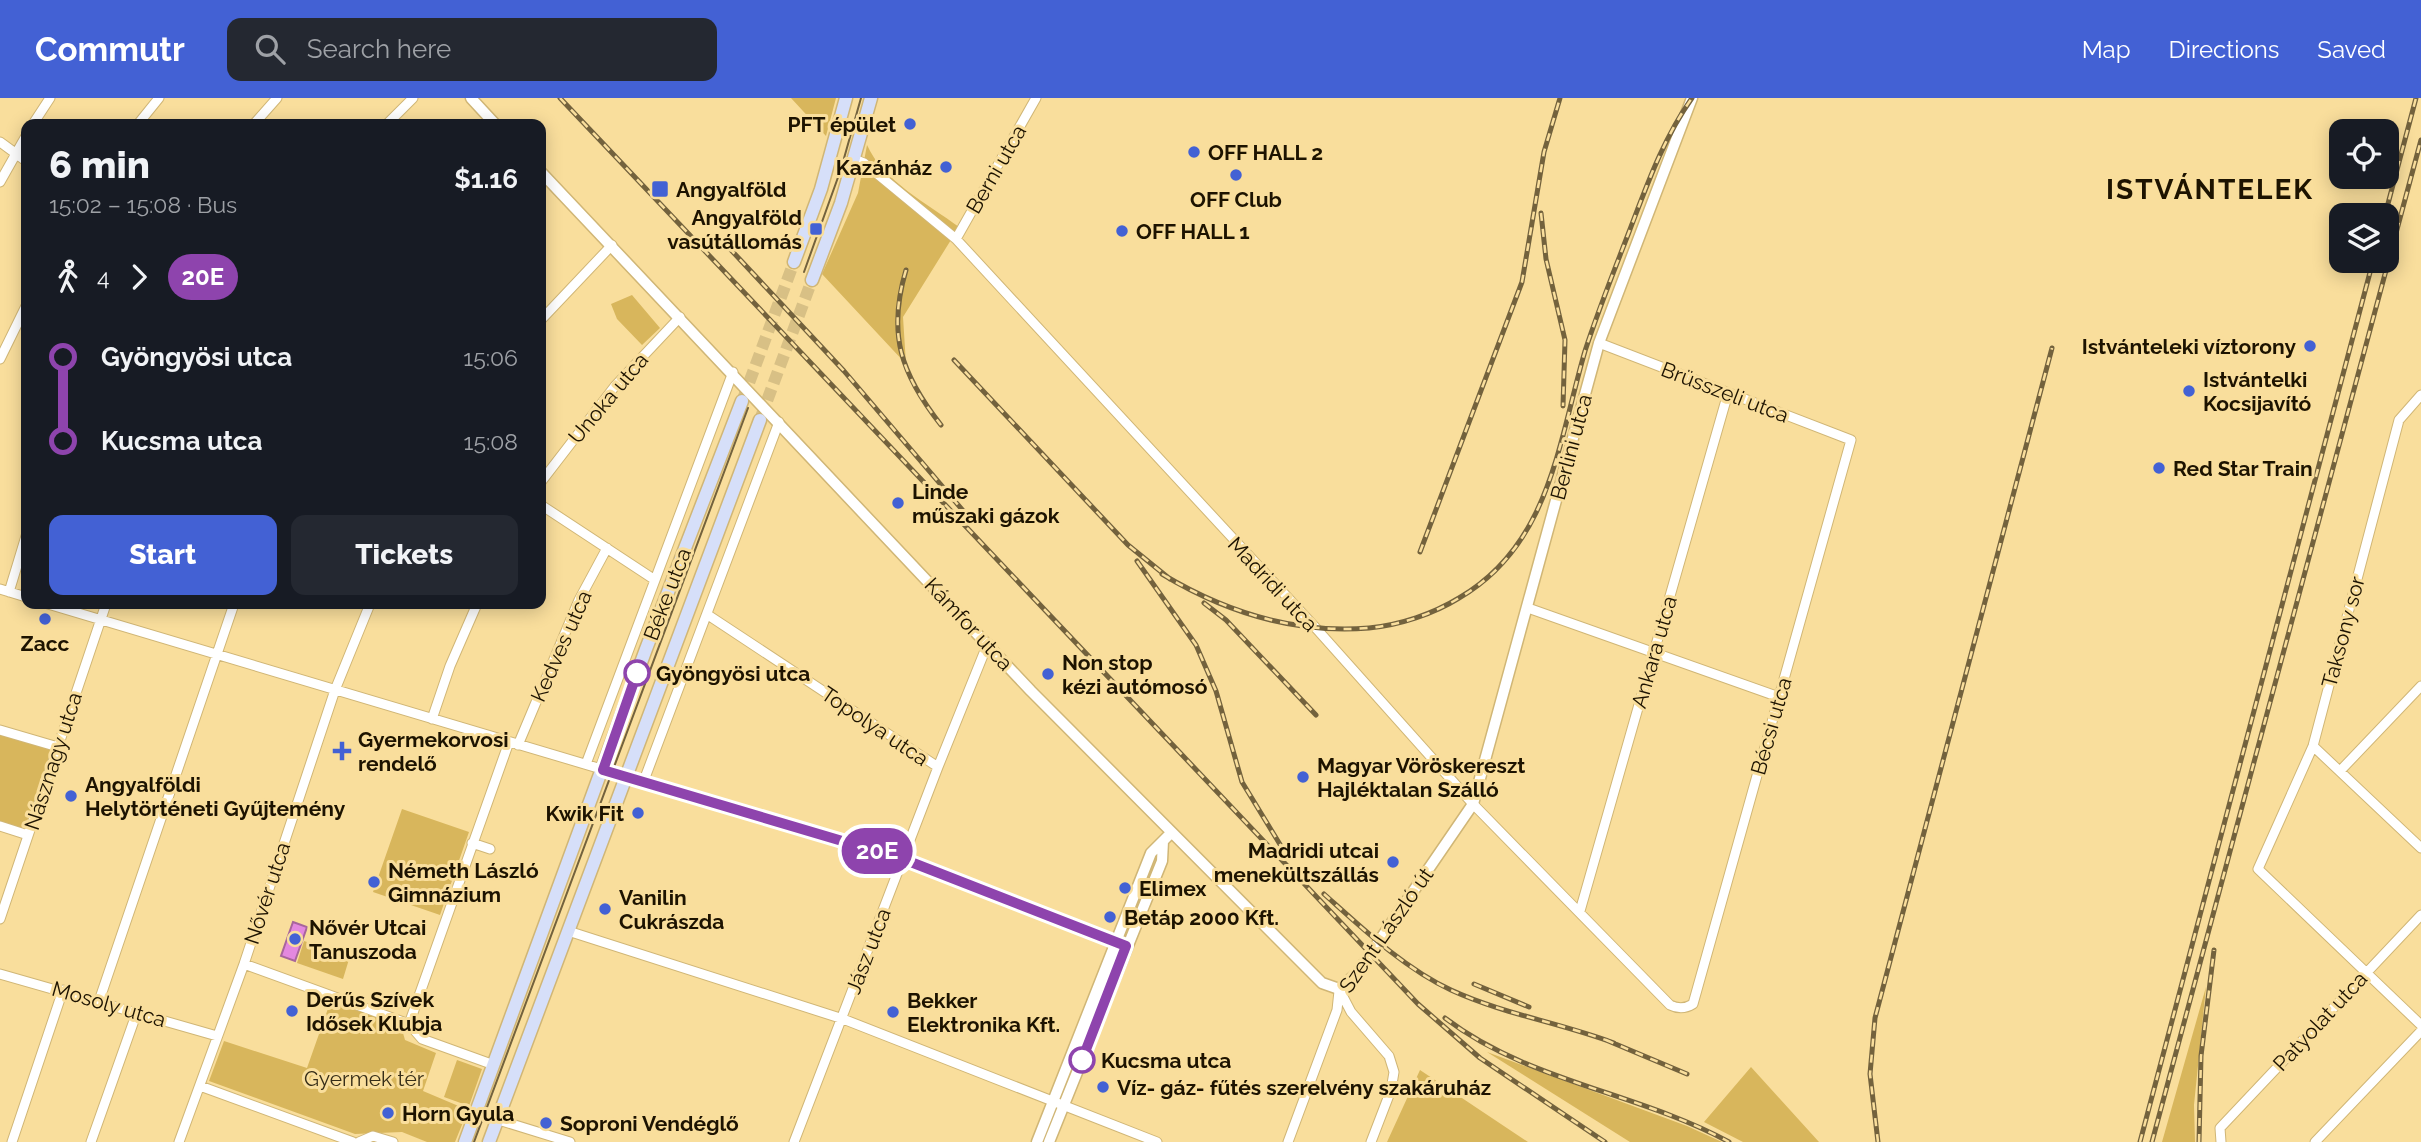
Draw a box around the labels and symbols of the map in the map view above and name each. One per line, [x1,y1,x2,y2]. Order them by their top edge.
place label: PFT épület [787,112,896,137]
marker: PFT épület [902,116,918,132]
street label: Berni utca [961,120,1031,218]
place label: OFF HALL 2 [1208,140,1323,165]
marker: OFF HALL 2 [1186,144,1202,160]
place label: Kazánház [836,155,932,180]
marker: Kazánház [938,159,954,175]
marker: OFF Club [1228,167,1244,183]
district label: ISTVÁNTELEK [2106,173,2314,206]
place label: Angyalföld [676,177,787,202]
marker: Angyalföld [650,179,670,199]
place label: OFF Club [1190,187,1282,212]
place label: Angyalföld vasútállomás [667,205,802,254]
place label: OFF HALL 1 [1136,219,1250,244]
marker: Angyalföld vasútállomás [808,221,824,237]
marker: OFF HALL 1 [1114,223,1130,239]
place label: Istvánteleki víztorony [2082,334,2296,359]
marker: Istvánteleki víztorony [2302,338,2318,354]
street label: Unoka utca [563,348,653,448]
street label: Brüsszeli utca [1658,356,1792,428]
place label: Istvántelki Kocsijavító [2203,367,2312,416]
marker: Istvántelki Kocsijavító [2181,383,2197,399]
street label: Berlini utca [1545,391,1597,503]
place label: Red Star Train [2173,456,2313,481]
marker: Red Star Train [2151,460,2167,476]
place label: Linde műszaki gázok [912,479,1060,528]
marker: Linde műszaki gázok [890,495,906,511]
street label: Madridi utca [1223,532,1323,636]
street label: Béke utca [638,544,696,644]
street label: Kámfor utca [920,572,1018,676]
street label: Taksony sor [2316,573,2370,690]
street label: Kedves utca [525,586,597,706]
street label: Ankara utca [1626,593,1682,711]
marker: Zacc [37,611,53,627]
place label: Zacc [21,631,70,656]
place label: Non stop kézi autómosó [1062,650,1208,699]
marker: Gyöngyösi utca [624,660,650,686]
place label: Gyöngyösi utca [656,661,810,686]
marker: Non stop kézi autómosó [1040,666,1056,682]
street label: Bécsi utca [1745,674,1797,778]
street label: Topolya utca [817,681,933,771]
street label: Násznagy utca [19,689,87,833]
place label: Gyermekorvosi rendelő [358,727,509,776]
marker: Gyermekorvosi rendelő [332,741,352,761]
place label: Magyar Vöröskereszt Hajléktalan Szálló [1317,753,1525,802]
marker: Magyar Vöröskereszt Hajléktalan Szálló [1295,769,1311,785]
place label: Angyalföldi Helytörténeti Gyűjtemény [85,772,346,821]
marker: Angyalföldi Helytörténeti Gyűjtemény [63,788,79,804]
place label: Kwik Fit [546,801,624,826]
marker: Kwik Fit [630,805,646,821]
line badge: 20E [837,828,917,874]
place label: Madridi utcai menekültszállás [1214,838,1379,887]
street label: Nővér utca [239,839,295,947]
marker: Madridi utcai menekültszállás [1385,854,1401,870]
place label: Németh László Gimnázium [388,858,539,907]
street label: Szent László út [1334,863,1438,997]
marker: Németh László Gimnázium [366,874,382,890]
place label: Elimex [1139,876,1207,901]
marker: Elimex [1117,880,1133,896]
place label: Vanilin Cukrászda [619,885,724,934]
marker: Vanilin Cukrászda [597,901,613,917]
street label: Jász utca [840,905,896,997]
place label: Betáp 2000 Kft. [1124,905,1279,930]
marker: Betáp 2000 Kft. [1102,909,1118,925]
place label: Nővér Utcai Tanuszoda [309,915,426,964]
marker: Nővér Utcai Tanuszoda [287,931,303,947]
street label: Patyolat utca [2268,966,2372,1076]
street label: Mosoly utca [49,976,169,1032]
place label: Derűs Szívek Idősek Klubja [306,987,442,1036]
place label: Bekker Elektronika Kft. [907,988,1060,1037]
marker: Derűs Szívek Idősek Klubja [284,1003,300,1019]
marker: Bekker Elektronika Kft. [885,1004,901,1020]
marker: Kucsma utca [1069,1047,1095,1073]
place label: Kucsma utca [1101,1048,1231,1073]
park label: Gyermek tér [304,1066,425,1091]
place label: Víz- gáz- fűtés szerelvény szakáruház [1117,1075,1491,1100]
marker: Víz- gáz- fűtés szerelvény szakáruház [1095,1079,1111,1095]
place label: Horn Gyula [402,1101,514,1126]
marker: Horn Gyula [380,1105,396,1121]
place label: Soproni Vendéglő [560,1111,739,1136]
marker: Soproni Vendéglő [538,1115,554,1131]

